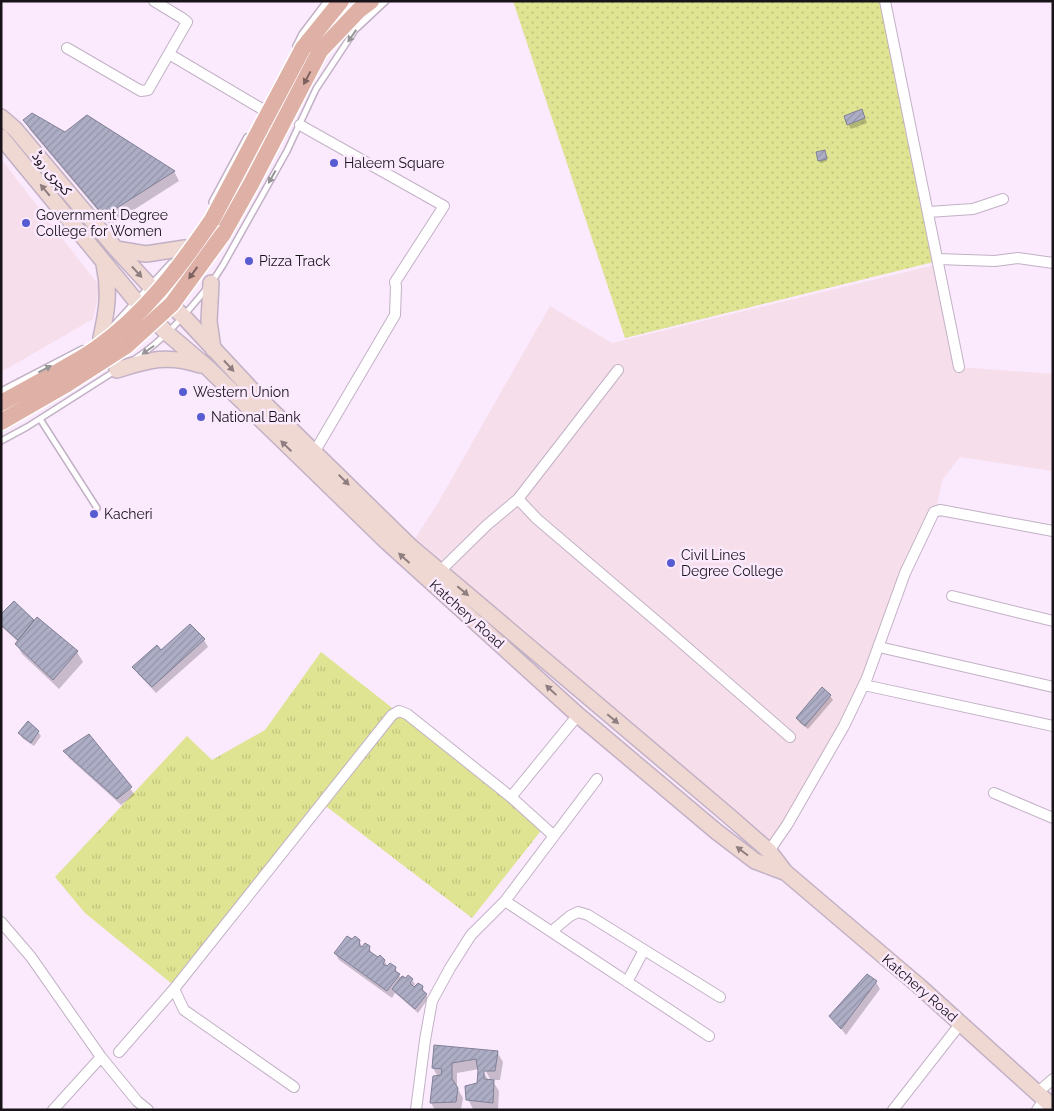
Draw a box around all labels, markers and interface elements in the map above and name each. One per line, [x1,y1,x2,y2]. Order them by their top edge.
one-way arrow [347,29,357,43]
one-way arrow [303,71,311,85]
street label: کچری روڈ [27,148,75,200]
place label: Haleem Square [344,155,445,171]
marker: Haleem Square [328,157,340,169]
one-way arrow [268,170,276,184]
one-way arrow [39,184,50,197]
place label: Government Degree College for Women [36,207,168,239]
marker: Government Degree College for Women [20,217,32,229]
place label: Pizza Track [259,253,331,269]
marker: Pizza Track [243,255,255,267]
one-way arrow [131,266,143,278]
one-way arrow [188,266,199,279]
one-way arrow [141,345,155,355]
one-way arrow [223,359,235,371]
one-way arrow [37,365,52,373]
place label: Western Union [193,384,289,400]
marker: Western Union [177,386,189,398]
place label: National Bank [211,409,301,425]
marker: National Bank [195,411,207,423]
one-way arrow [281,440,293,452]
one-way arrow [338,474,350,486]
place label: Kacheri [104,506,153,522]
marker: Kacheri [88,508,100,520]
place label: Civil Lines Degree College [681,547,783,579]
one-way arrow [398,552,411,563]
marker: Civil Lines Degree College [665,557,677,569]
street label: Katchery Road [427,576,507,652]
one-way arrow [457,585,469,596]
one-way arrow [545,684,557,696]
one-way arrow [607,713,619,725]
one-way arrow [735,846,749,856]
street label: Katchery Road [879,951,961,1025]

